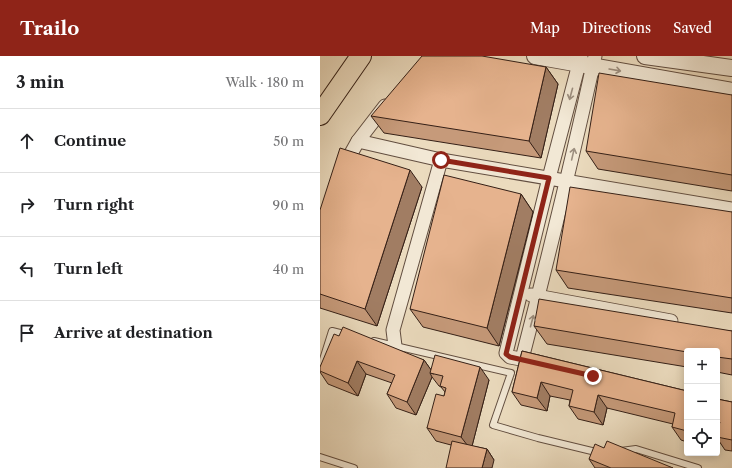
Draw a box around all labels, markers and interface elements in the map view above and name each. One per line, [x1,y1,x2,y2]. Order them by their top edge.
text: Trailo [20,17,79,40]
text: Map [530,19,560,37]
text: Directions [582,19,651,37]
text: Saved [673,19,712,37]
one-way arrow [608,66,621,74]
text: 3 min [16,72,65,92]
text: Walk · 180 m [225,74,304,90]
one-way arrow [566,87,574,100]
icon: ahead [16,130,38,152]
text: Continue [54,131,126,150]
text: 50 m [273,133,304,149]
one-way arrow [569,148,577,161]
route start [432,151,450,169]
icon: right [16,194,38,216]
text: Turn right [54,195,134,214]
text: 90 m [273,197,304,213]
icon: left [16,258,38,280]
text: Turn left [54,259,123,278]
text: 40 m [273,261,304,277]
one-way arrow [529,315,536,328]
icon: arrive [16,322,38,344]
text: Arrive at destination [54,323,213,342]
map controls [684,348,720,456]
button: + [684,348,720,384]
route end [584,367,602,385]
button: − [684,384,720,420]
button: locate [684,420,720,456]

